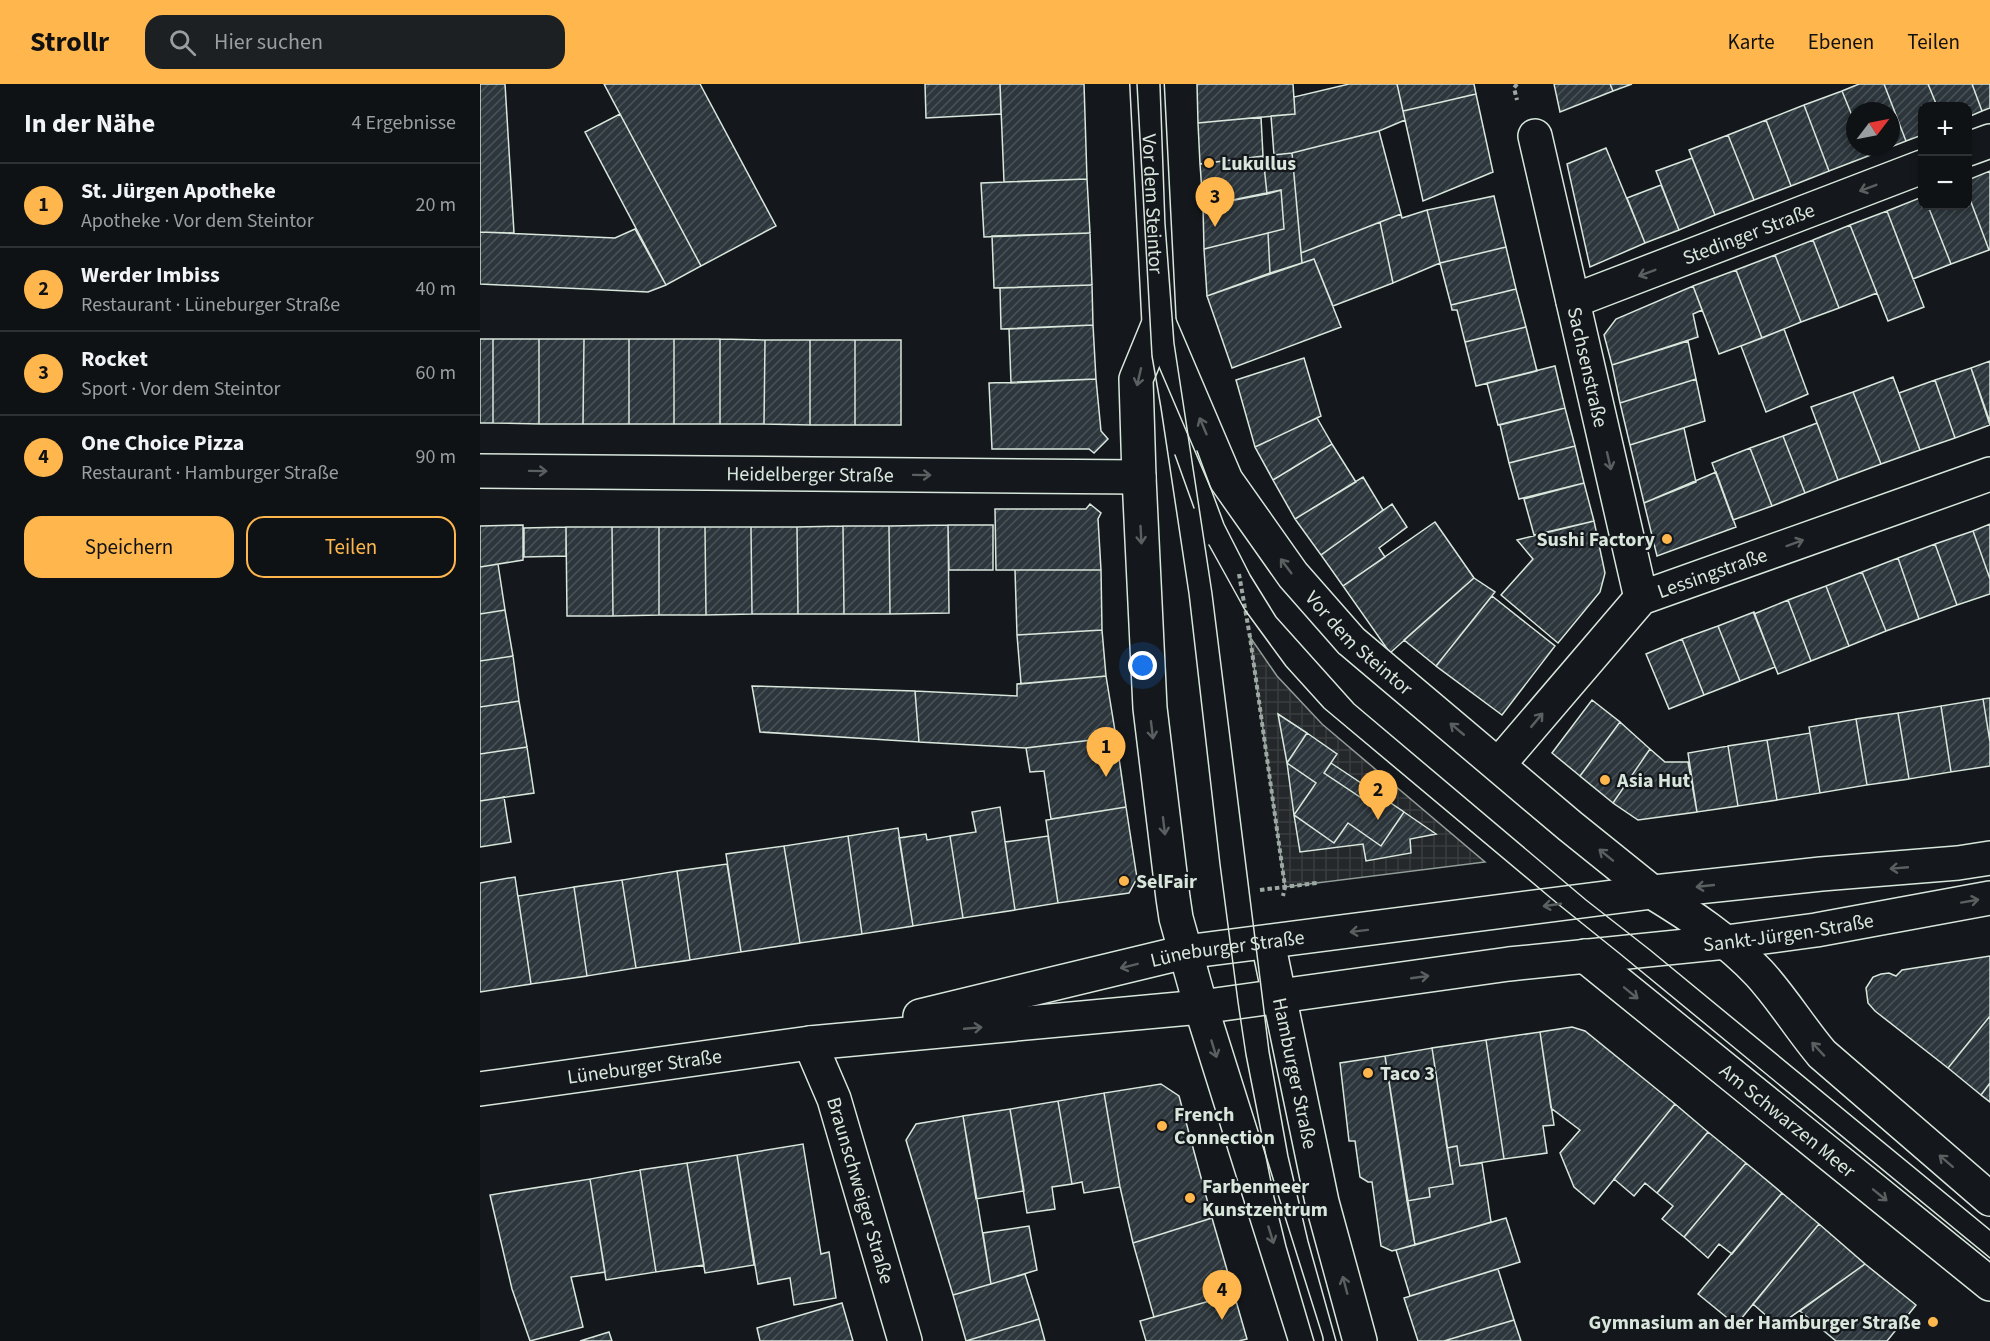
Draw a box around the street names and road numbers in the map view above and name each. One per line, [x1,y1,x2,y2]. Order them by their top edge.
street label: Vor dem Steintor [1135,133,1170,275]
street label: Stedinger Straße [1679,196,1819,273]
street label: Sachsenstraße [1560,304,1614,430]
street label: Heidelberger Straße [726,460,894,490]
street label: Lessingstraße [1654,541,1771,606]
street label: Vor dem Steintor [1298,585,1418,702]
street label: Sankt-Jürgen-Straße [1702,907,1876,959]
street label: Lüneburger Straße [1147,924,1306,975]
street label: Hamburger Straße [1265,995,1324,1152]
street label: Lüneburger Straße [566,1042,724,1092]
street label: Am Schwarzen Meer [1713,1057,1861,1185]
street label: Braunschweiger Straße [819,1094,900,1287]

